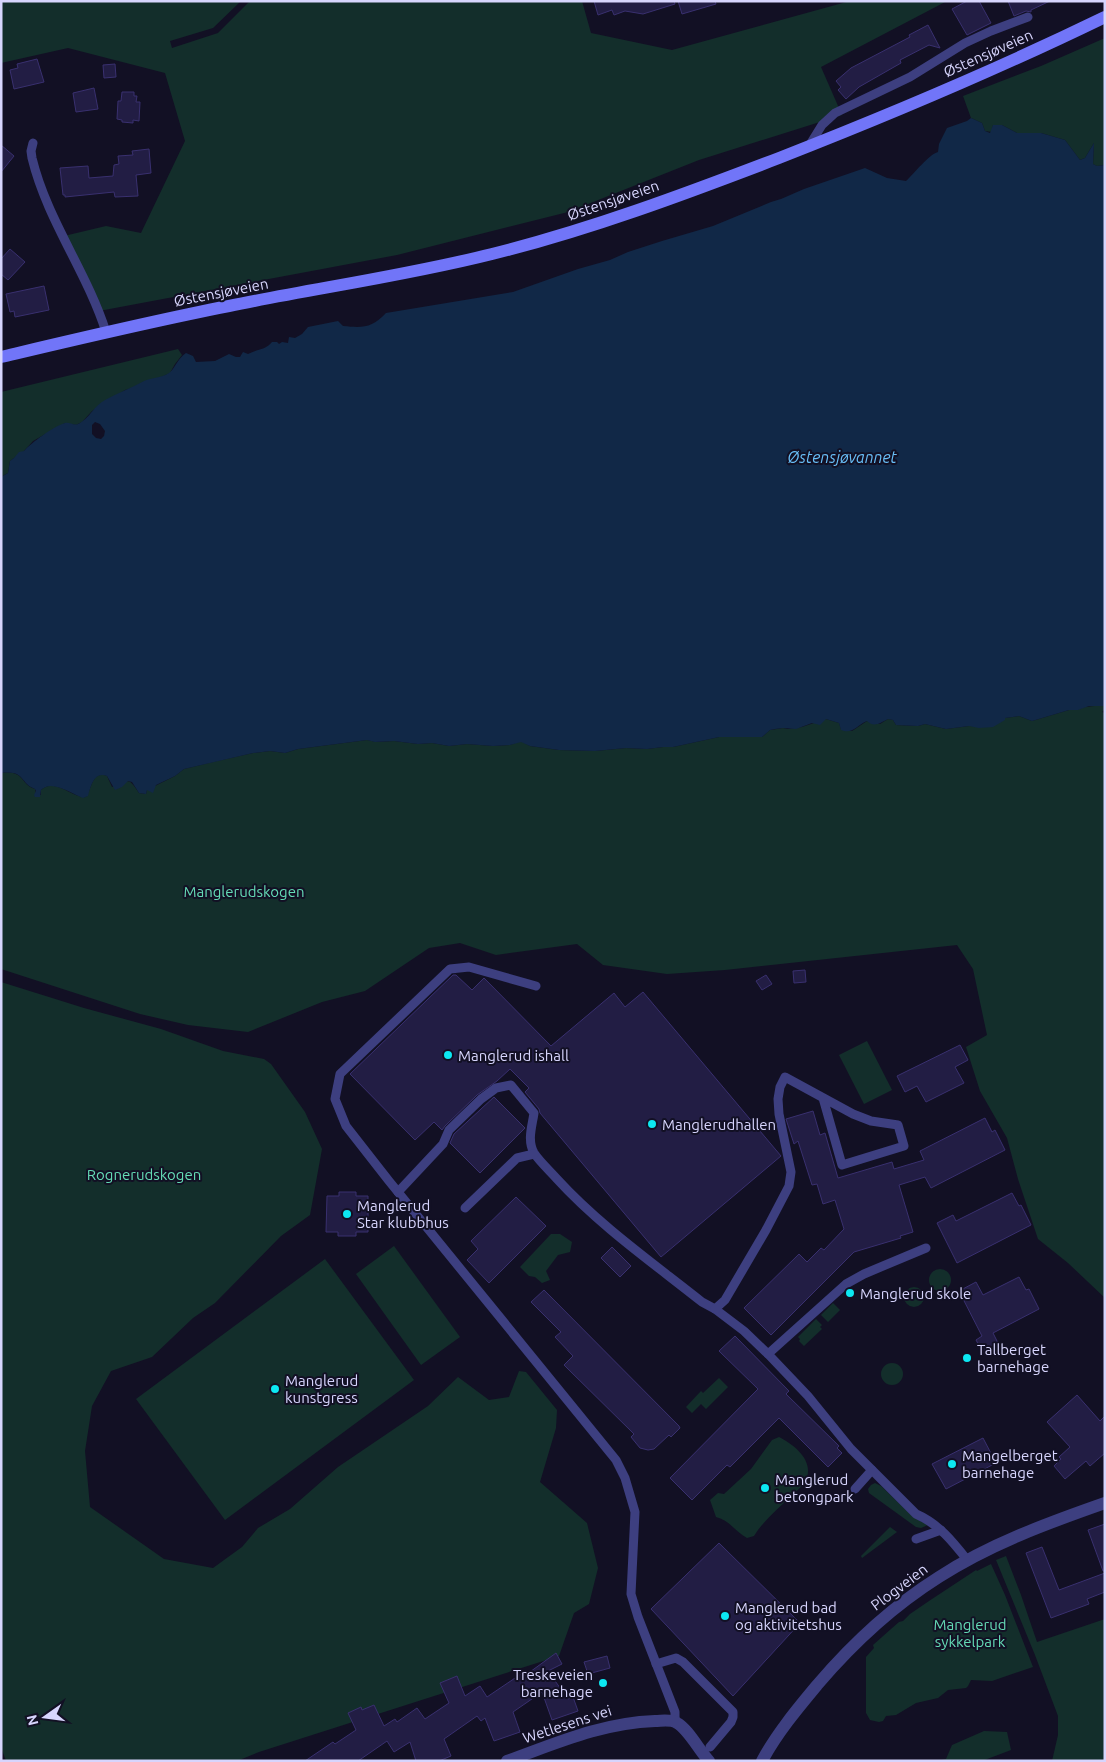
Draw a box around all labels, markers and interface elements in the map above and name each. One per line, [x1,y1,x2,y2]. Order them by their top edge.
street label: Østensjøveien [941,26,1035,80]
street label: Østensjøveien [565,176,661,224]
street label: Østensjøveien [172,275,270,309]
water label: Østensjøvannet [787,448,898,466]
park label: Manglerudskogen [183,883,305,900]
place label: Manglerud ishall [458,1047,569,1064]
marker: Manglerud ishall [442,1049,454,1061]
place label: Manglerudhallen [662,1116,776,1133]
marker: Manglerudhallen [646,1118,658,1130]
park label: Rognerudskogen [87,1166,201,1183]
place label: Manglerud Star klubbhus [357,1197,449,1231]
marker: Manglerud Star klubbhus [341,1208,353,1220]
place label: Manglerud skole [860,1285,971,1302]
marker: Manglerud skole [844,1287,856,1299]
place label: Tallberget barnehage [977,1341,1049,1375]
marker: Tallberget barnehage [961,1352,973,1364]
place label: Manglerud kunstgress [285,1372,358,1406]
marker: Manglerud kunstgress [269,1383,281,1395]
place label: Mangelberget barnehage [962,1447,1058,1481]
marker: Mangelberget barnehage [946,1458,958,1470]
place label: Manglerud betongpark [775,1471,854,1505]
marker: Manglerud betongpark [759,1482,771,1494]
street label: Plogveien [867,1560,931,1614]
place label: Manglerud bad og aktivitetshus [735,1599,842,1633]
marker: Manglerud bad og aktivitetshus [719,1610,731,1622]
park label: Manglerud sykkelpark [933,1616,1007,1650]
place label: Treskeveien barnehage [513,1666,593,1700]
marker: Treskeveien barnehage [597,1677,609,1689]
north arrow [20,1692,70,1742]
street label: Wetlesens vei [520,1702,614,1746]
text: N [23,1713,41,1727]

